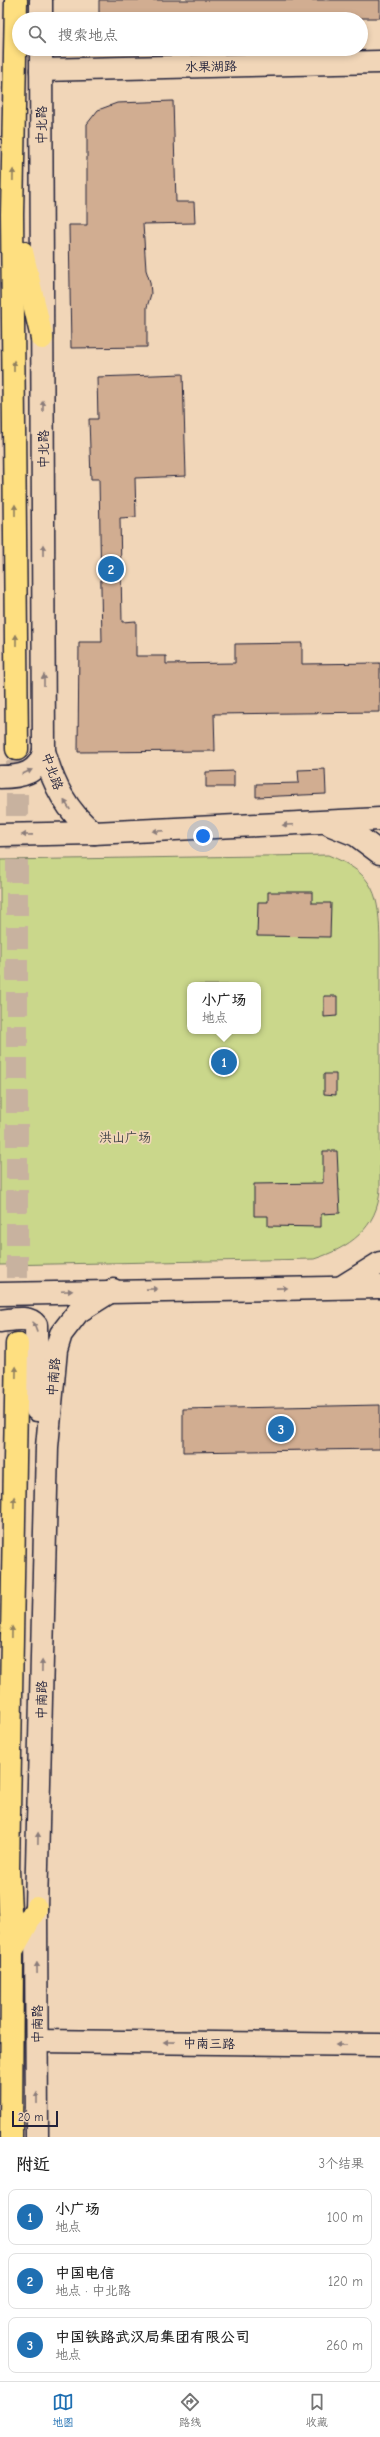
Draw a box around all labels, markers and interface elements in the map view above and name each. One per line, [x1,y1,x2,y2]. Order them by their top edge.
search box [12,12,368,56]
icon: search [26,23,48,45]
text: 搜索地点 [58,26,118,44]
street label: 水果湖路 [185,59,237,74]
street label: 中北路 [34,105,49,145]
one-way arrow [10,168,16,181]
one-way arrow [11,359,17,372]
one-way arrow [39,400,46,412]
street label: 中北路 [36,429,51,469]
one-way arrow [12,503,18,516]
one-way arrow [40,543,46,556]
pin: 2 [98,554,124,584]
one-way arrow [13,633,19,646]
one-way arrow [41,673,47,686]
street label: 中北路 [39,750,66,792]
one-way arrow [22,769,34,775]
one-way arrow [63,800,71,810]
one-way arrow [281,822,294,828]
your location [193,826,213,846]
one-way arrow [152,827,164,834]
one-way arrow [21,831,33,838]
popup [187,982,261,1034]
text: 小广场 [201,991,247,1009]
text: 地点 [201,1010,228,1025]
pin: 1 [211,1047,237,1077]
park label: 洪山广场 [99,1130,151,1145]
one-way arrow [276,1285,289,1291]
one-way arrow [146,1286,158,1293]
one-way arrow [61,1288,73,1295]
one-way arrow [32,1321,39,1333]
street label: 中南路 [44,1357,63,1397]
one-way arrow [13,1365,19,1378]
pin: 3 [268,1414,294,1444]
one-way arrow [11,1495,17,1508]
one-way arrow [9,1625,15,1638]
one-way arrow [38,1660,45,1672]
street label: 中南路 [34,1680,49,1720]
one-way arrow [34,1832,41,1844]
one-way arrow [34,1961,40,1974]
street label: 中南路 [30,2004,45,2044]
street label: 中南三路 [183,2036,235,2051]
one-way arrow [163,2039,175,2046]
one-way arrow [335,2041,347,2048]
one-way arrow [34,2091,40,2104]
scale bar [12,2109,58,2128]
text: 20 m [18,2111,43,2124]
text: 附近 [16,2155,50,2174]
text: 3个结果 [318,2156,364,2171]
text: 小广场 [55,2200,100,2218]
text: 1 [27,2210,33,2225]
text: 100 m [327,2210,363,2225]
text: 地点 [55,2219,81,2234]
text: 中国电信 [55,2264,115,2282]
text: 2 [27,2274,33,2289]
text: 120 m [328,2274,363,2289]
text: 地点 · 中北路 [55,2283,131,2298]
text: 中国铁路武汉局集团有限公司 [55,2328,250,2346]
text: 3 [27,2338,33,2353]
text: 260 m [326,2338,363,2353]
text: 地点 [55,2347,81,2362]
tab: 地图 [52,2391,74,2429]
tab: 路线 [179,2391,201,2429]
tab: 收藏 [306,2391,328,2429]

